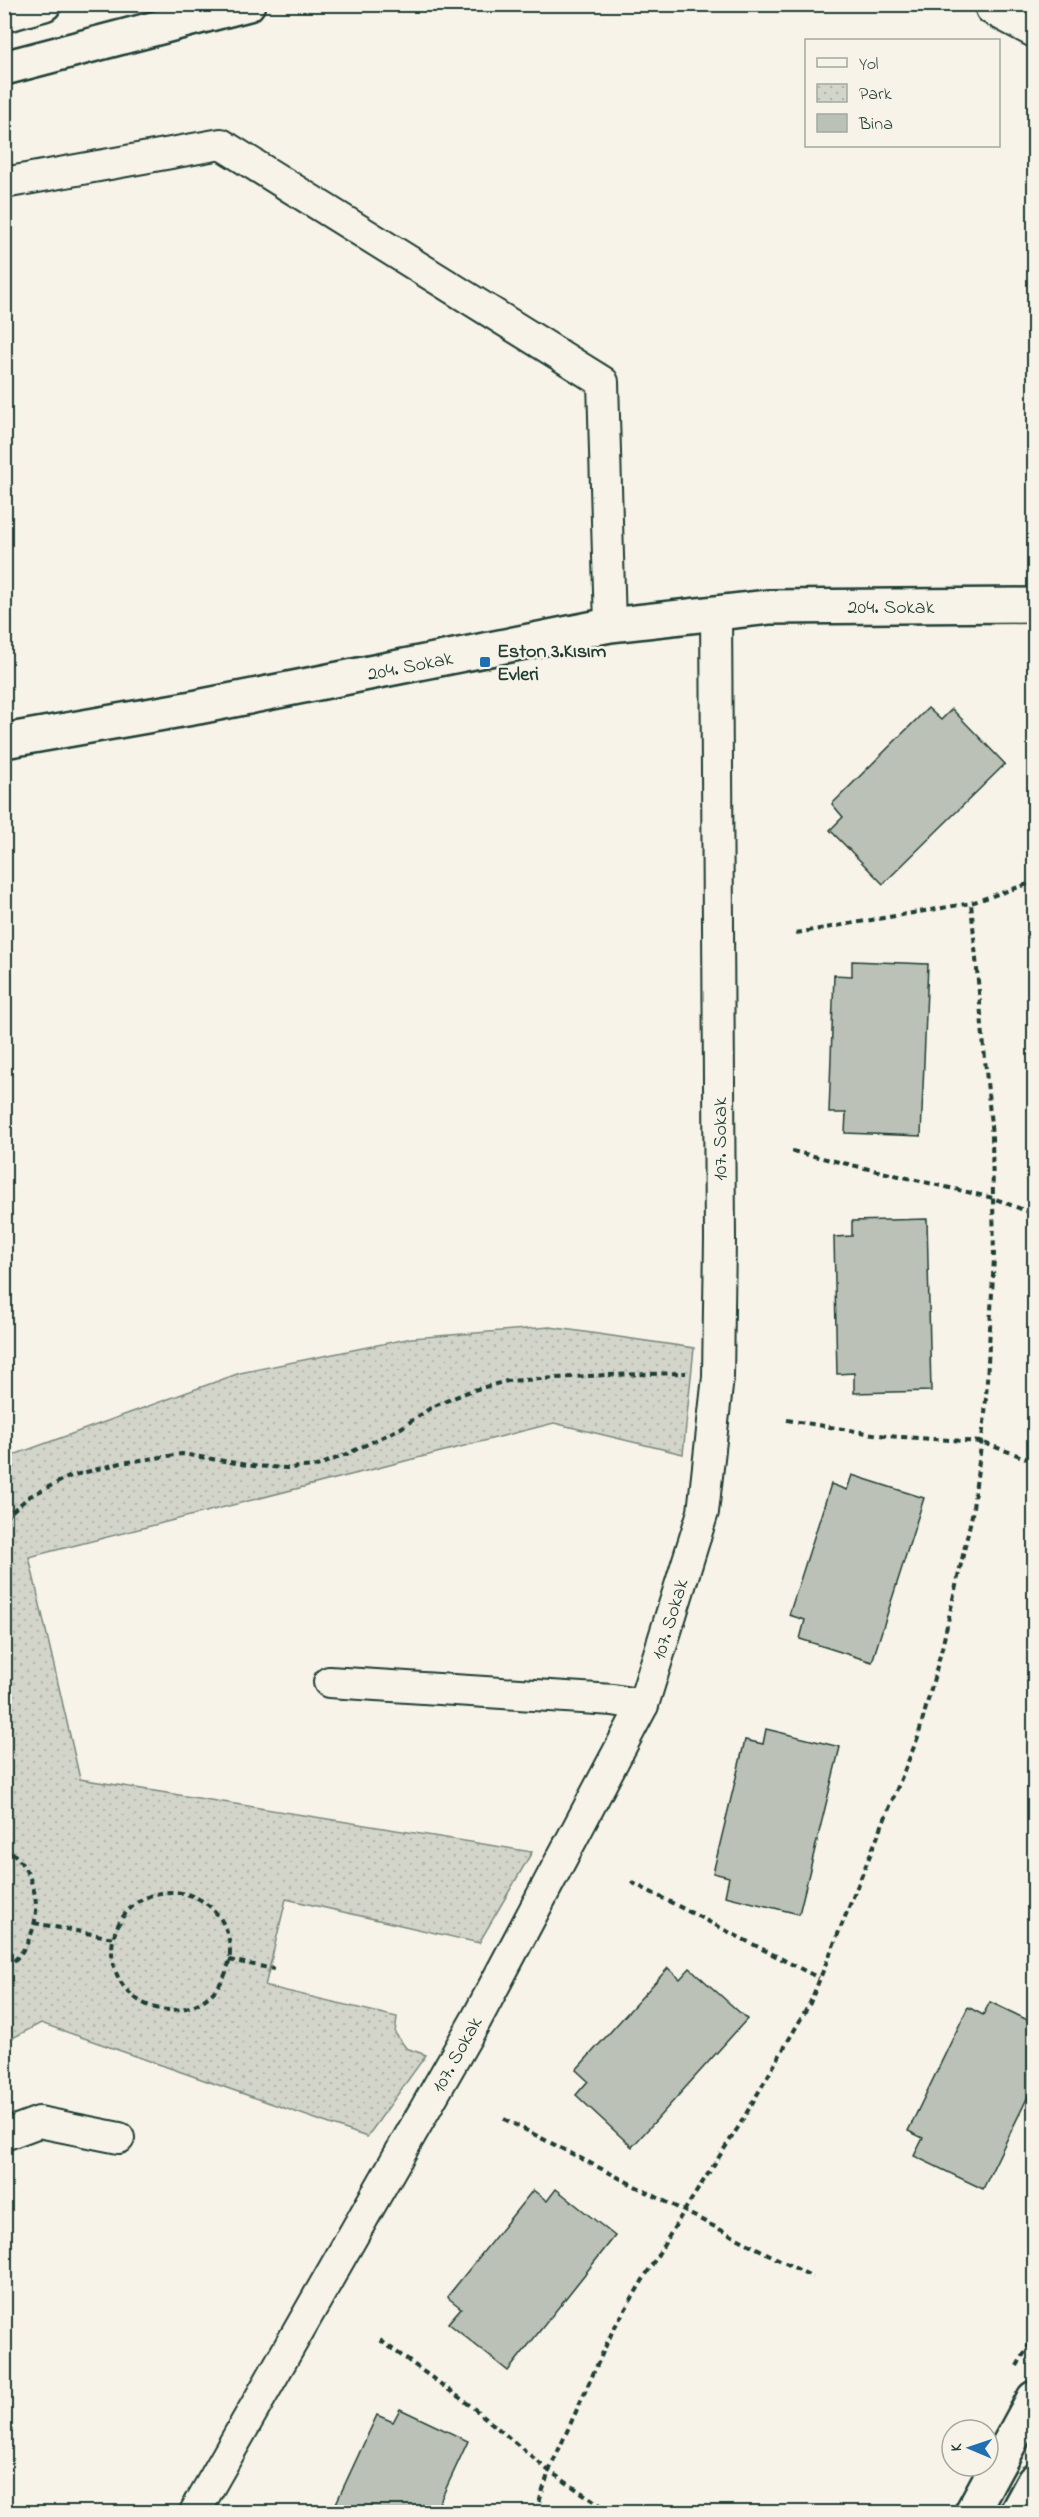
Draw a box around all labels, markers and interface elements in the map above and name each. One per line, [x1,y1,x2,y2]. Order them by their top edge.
legend [805,39,1000,147]
text: Yol [859,52,879,78]
text: Park [859,82,892,108]
text: Bina [858,112,893,138]
street label: 204. Sokak [848,594,935,623]
place label: Eston 3.Kısım Evleri [497,638,607,690]
street label: 204. Sokak [365,645,456,690]
marker: Eston 3.Kısım Evleri [478,655,492,669]
street label: 107. Sokak [707,1097,736,1181]
street label: 107. Sokak [645,1575,698,1664]
street label: 107. Sokak [425,2012,491,2099]
north arrow [940,2418,1000,2478]
text: K [945,2442,969,2452]

